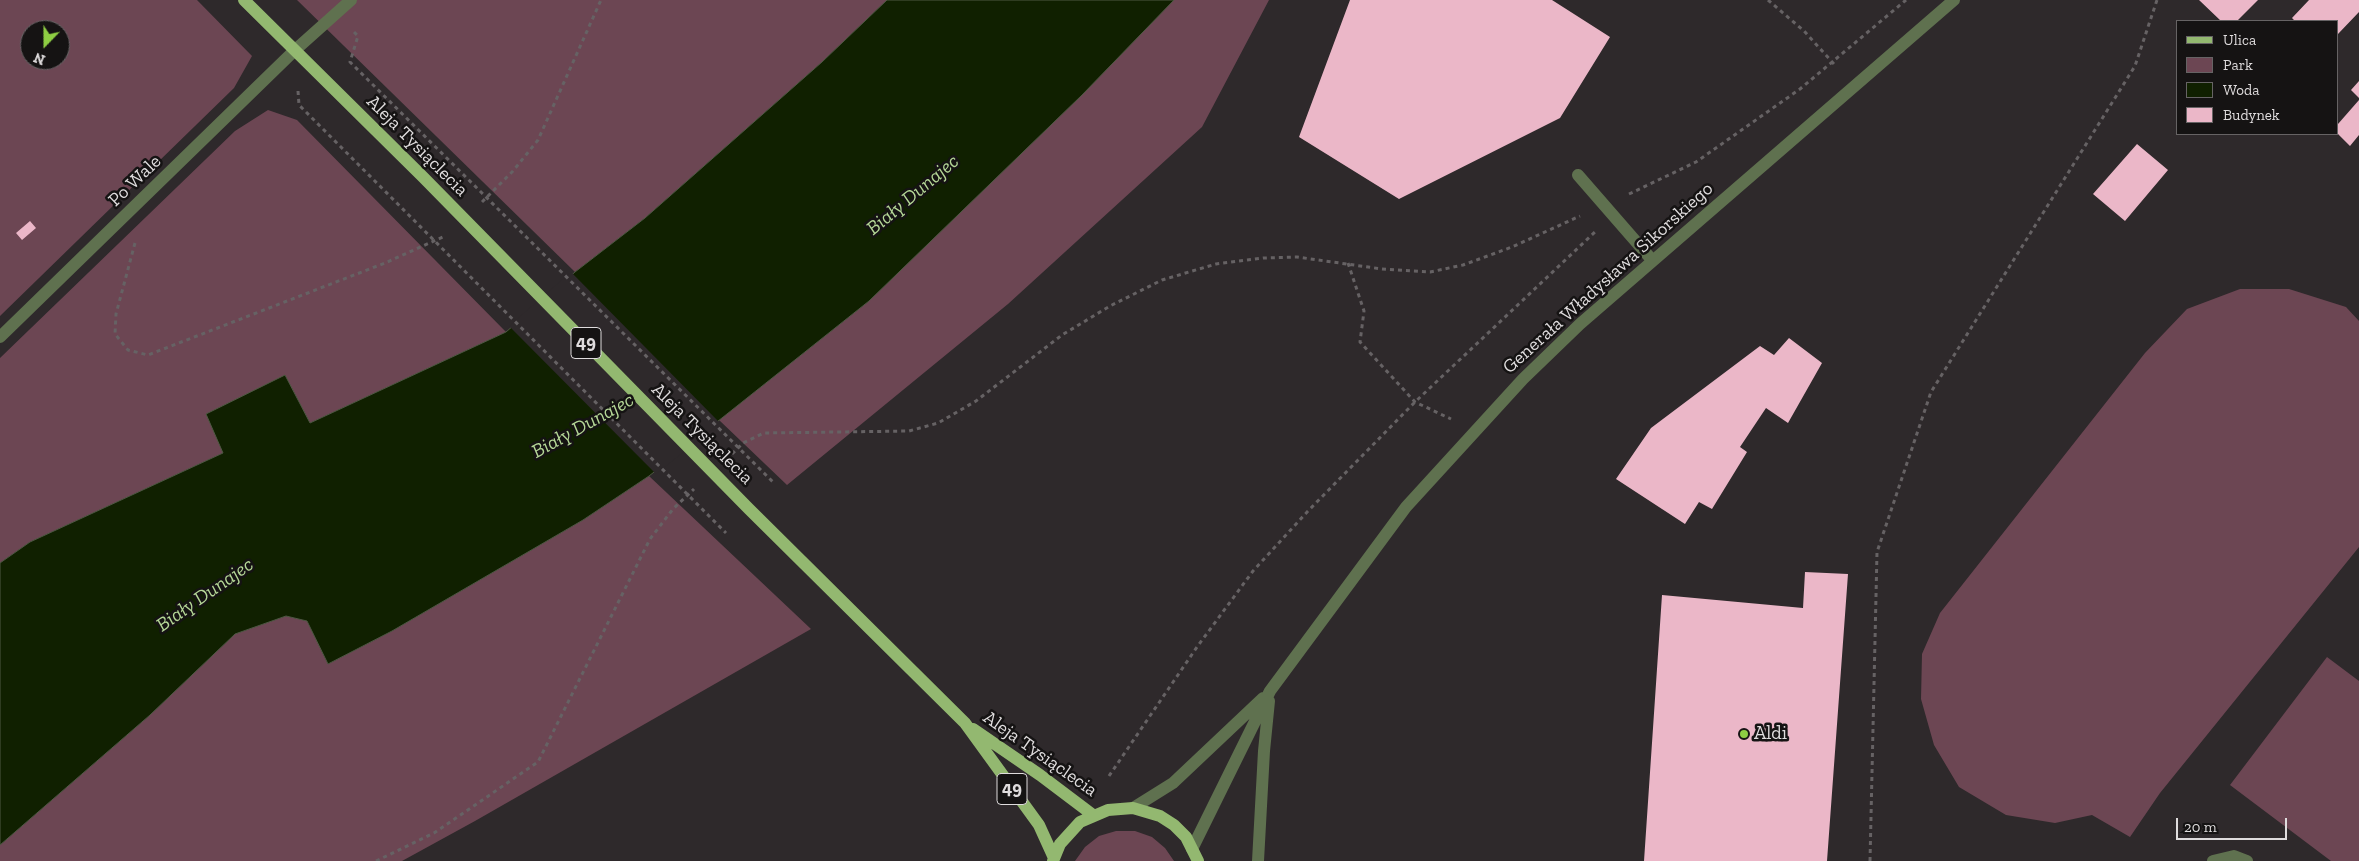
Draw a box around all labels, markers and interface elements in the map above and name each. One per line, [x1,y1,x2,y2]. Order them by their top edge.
north arrow [20,20,70,70]
legend [2176,20,2339,135]
text: Ulica [2223,31,2256,49]
text: N [31,49,48,68]
text: Park [2223,56,2253,74]
text: Woda [2223,81,2260,99]
street label: Aleja Tysiąclecia [361,90,473,202]
text: Budynek [2223,106,2280,124]
water label: Biały Dunajec [862,149,964,241]
street label: Po Wale [104,150,166,212]
street label: Generała Władysława Sikorskiego [1498,177,1718,379]
road number: 49 [571,328,601,358]
street label: Aleja Tysiąclecia [646,378,758,490]
water label: Biały Dunajec [528,388,638,464]
water label: Biały Dunajec [152,553,258,637]
street label: Aleja Tysiąclecia [978,706,1102,802]
place label: Aldi [1754,723,1787,745]
marker: Aldi [1738,728,1750,740]
road number: 49 [997,774,1027,804]
scale bar [2179,808,2290,840]
text: 20 m [2184,818,2217,836]

